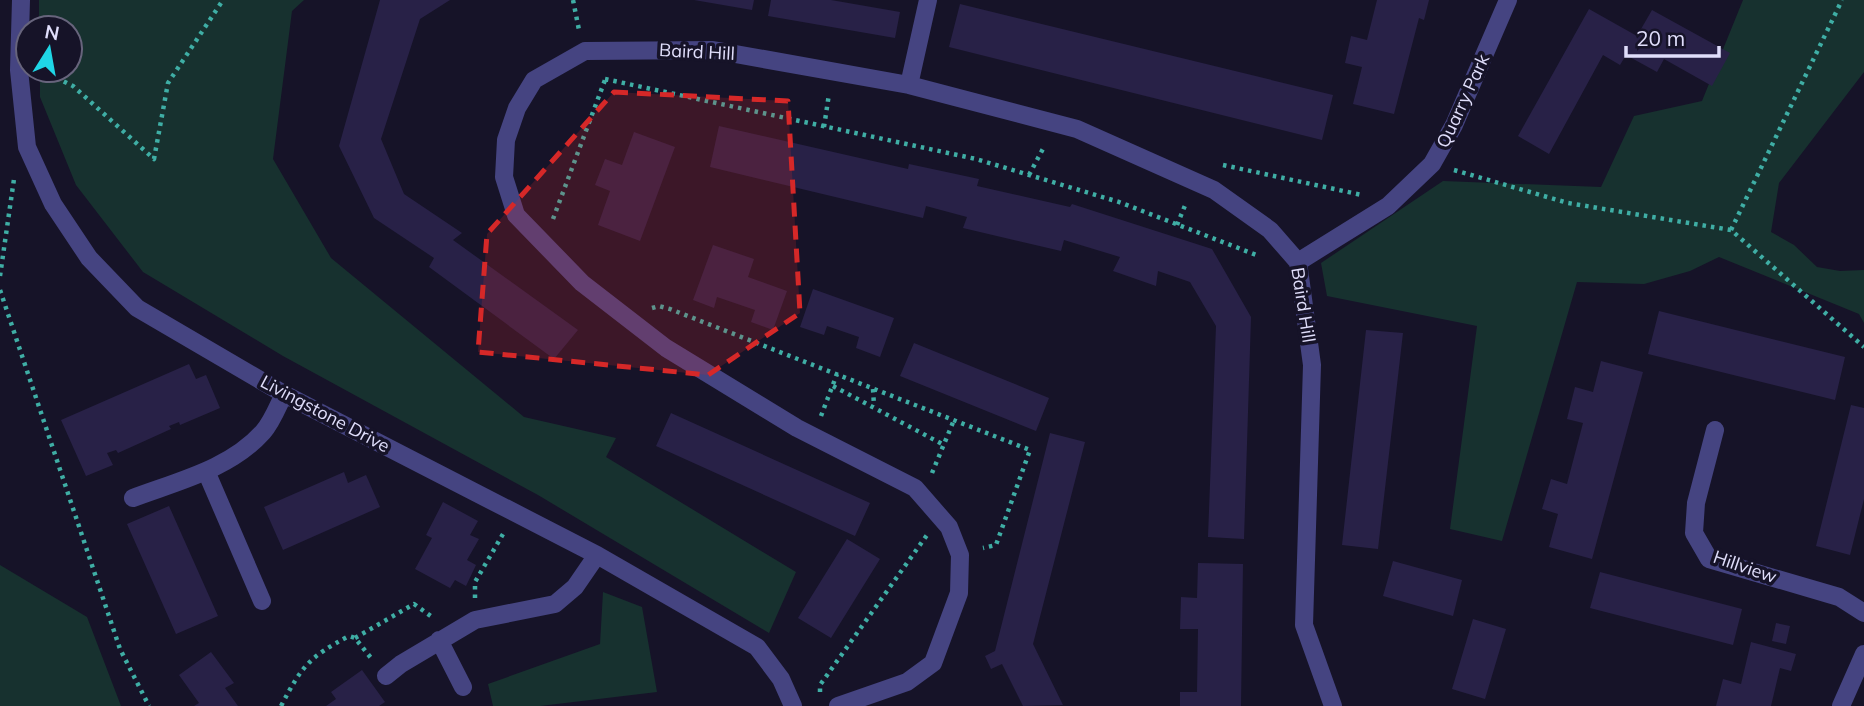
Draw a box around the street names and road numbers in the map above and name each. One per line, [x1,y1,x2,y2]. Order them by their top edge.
street label: Baird Hill [659,38,736,65]
street label: Quarry Park [1431,50,1495,151]
street label: Baird Hill [1286,266,1321,344]
street label: Livingstone Drive [257,370,394,457]
street label: Hillview [1710,545,1780,588]

